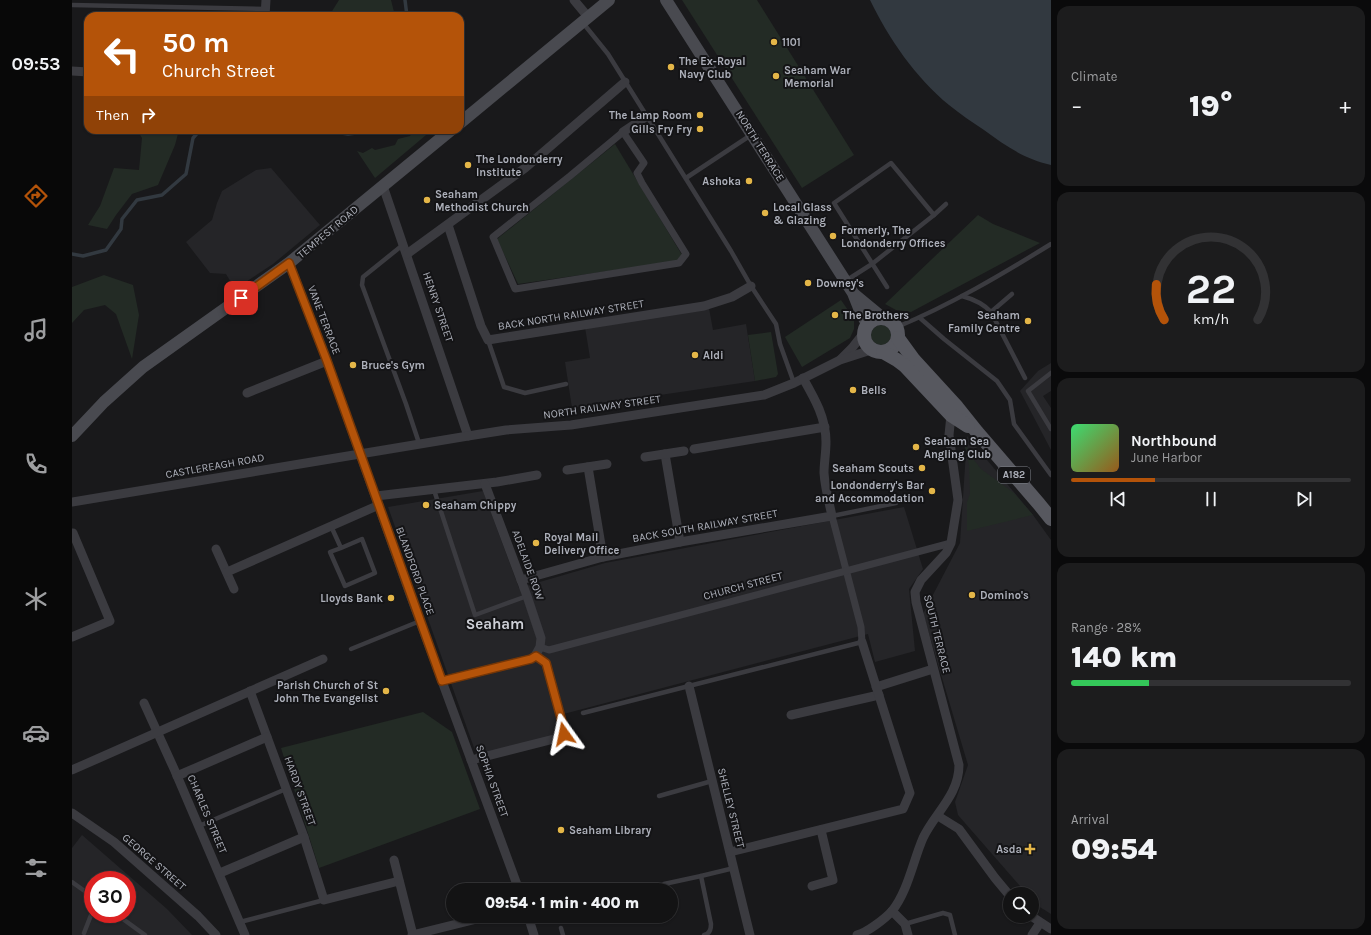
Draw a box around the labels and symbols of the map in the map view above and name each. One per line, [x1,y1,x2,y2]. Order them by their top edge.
place label: 1101 [782,36,801,49]
marker: 1101 [769,37,779,47]
place label: The Ex-Royal Navy Club [679,55,746,81]
marker: The Ex-Royal Navy Club [666,62,676,72]
place label: Seaham War Memorial [784,64,851,90]
marker: Seaham War Memorial [771,71,781,81]
street label: NORTH TERRACE [733,108,787,184]
place label: The Lamp Room [609,109,692,122]
marker: The Lamp Room [695,110,705,120]
place label: Gills Fry Fry [631,123,692,136]
marker: Gills Fry Fry [695,124,705,134]
place label: The Londonderry Institute [476,153,563,179]
marker: The Londonderry Institute [463,160,473,170]
place label: Ashoka [702,175,741,188]
marker: Ashoka [744,176,754,186]
place label: Seaham Methodist Church [435,188,529,214]
marker: Seaham Methodist Church [422,195,432,205]
place label: Local Glass & Glazing [773,201,832,227]
street label: TEMPEST ROAD [295,203,361,261]
marker: Local Glass & Glazing [760,208,770,218]
place label: Formerly, The Londonderry Offices [841,224,946,250]
marker: Formerly, The Londonderry Offices [828,231,838,241]
street label: HENRY STREET [420,270,456,344]
place label: Downey's [816,277,864,290]
marker: Downey's [803,278,813,288]
pin [224,281,258,315]
street label: VANE TERRACE [305,284,343,356]
street label: BACK NORTH RAILWAY STREET [497,297,645,333]
place label: The Brothers [843,309,909,322]
place label: Seaham Family Centre [948,309,1020,335]
marker: The Brothers [830,310,840,320]
marker: Seaham Family Centre [1023,316,1033,326]
place label: Aldi [703,349,724,362]
marker: Aldi [690,350,700,360]
place label: Bruce's Gym [361,359,425,372]
marker: Bruce's Gym [348,360,358,370]
place label: Bells [861,384,887,397]
marker: Bells [848,385,858,395]
street label: NORTH RAILWAY STREET [542,392,662,422]
place label: Seaham Sea Angling Club [924,435,991,461]
marker: Seaham Sea Angling Club [911,442,921,452]
street label: CASTLEREAGH ROAD [165,451,265,481]
place label: Seaham Scouts [832,462,914,475]
marker: Seaham Scouts [917,463,927,473]
road number: A182 [998,467,1030,483]
place label: Londonderry's Bar and Accommodation [815,479,925,505]
marker: Londonderry's Bar and Accommodation [927,486,937,496]
place label: Seaham Chippy [434,499,517,512]
marker: Seaham Chippy [421,500,431,510]
street label: BACK SOUTH RAILWAY STREET [631,507,779,545]
street label: BLANDFORD PLACE [393,525,437,617]
street label: ADELAIDE ROW [509,528,547,602]
place label: Royal Mail Delivery Office [544,531,620,557]
marker: Royal Mail Delivery Office [531,538,541,548]
street label: CHURCH STREET [702,569,785,603]
place label: Domino's [980,589,1029,602]
marker: Domino's [967,590,977,600]
place label: Lloyds Bank [320,592,383,605]
marker: Lloyds Bank [386,593,396,603]
street label: SOUTH TERRACE [921,593,953,675]
district label: Seaham [466,615,524,633]
place label: Parish Church of St John The Evangelist [274,679,379,705]
marker: Parish Church of St John The Evangelist [381,686,391,696]
position arrow [543,713,585,755]
street label: SOPHIA STREET [473,743,511,819]
street label: HARDY STREET [281,755,319,828]
street label: SHELLEY STREET [715,767,747,850]
street label: CHARLES STREET [185,773,230,856]
place label: Seaham Library [569,824,652,837]
marker: Seaham Library [556,825,566,835]
street label: GEORGE STREET [120,831,189,893]
place label: Asda [996,843,1022,856]
marker: Asda [1025,844,1035,854]
speed limit sign: 30 [84,871,136,923]

